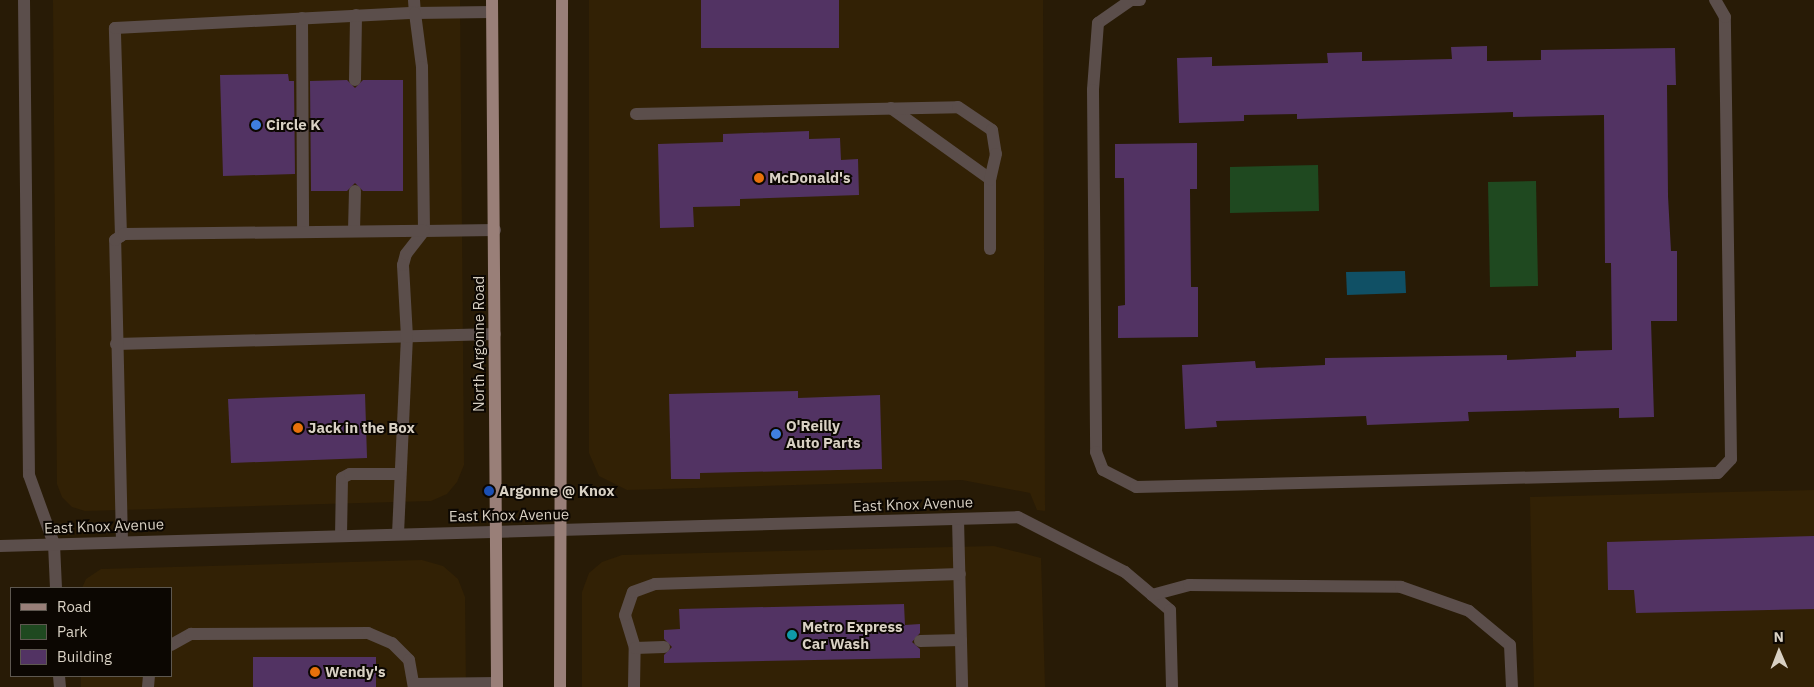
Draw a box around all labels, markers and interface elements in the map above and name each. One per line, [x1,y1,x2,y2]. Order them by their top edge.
place label: Circle K [266,116,321,134]
marker: Circle K [250,119,262,131]
place label: McDonald's [769,169,851,187]
marker: McDonald's [753,172,765,184]
street label: North Argonne Road [470,276,488,412]
place label: O'Reilly Auto Parts [786,416,860,451]
place label: Jack in the Box [308,419,415,437]
marker: Jack in the Box [292,422,304,434]
marker: O'Reilly Auto Parts [770,428,782,440]
place label: Argonne @ Knox [499,482,615,500]
marker: Argonne @ Knox [483,485,495,497]
street label: East Knox Avenue [853,493,973,515]
street label: East Knox Avenue [449,505,569,525]
street label: East Knox Avenue [44,515,164,537]
legend [10,587,172,677]
text: Road [57,597,92,616]
place label: Metro Express Car Wash [802,617,902,652]
text: Park [57,622,87,641]
north arrow [1754,627,1804,677]
text: N [1774,628,1784,646]
marker: Metro Express Car Wash [786,629,798,641]
text: Building [57,647,112,666]
place label: Wendy's [325,663,386,681]
marker: Wendy's [309,666,321,678]

